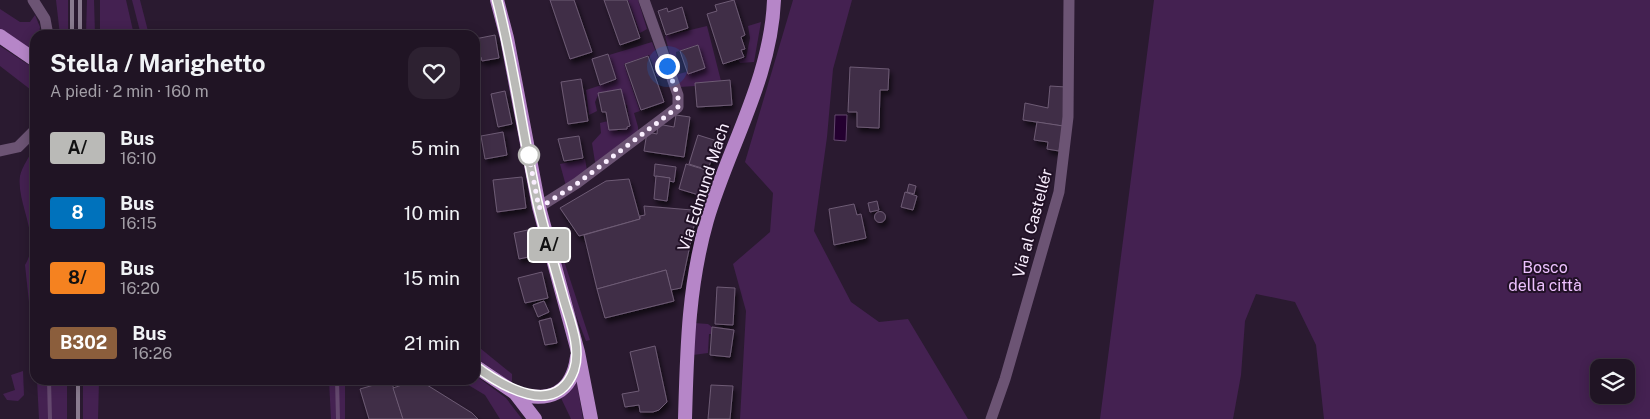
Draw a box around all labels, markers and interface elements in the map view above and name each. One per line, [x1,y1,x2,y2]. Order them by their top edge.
button: heart [408,47,460,99]
text: Stella / Marighetto [50,49,266,77]
your location [655,54,680,79]
text: A piedi · 2 min · 160 m [50,82,209,101]
street label: Via Edmund Mach [674,121,733,254]
text: Bus [120,127,154,149]
text: A/ [68,137,87,158]
text: 5 min [411,137,460,159]
unlabelled marker [518,144,540,166]
text: 16:10 [120,149,156,168]
street label: Via al Castellér [1009,167,1056,280]
text: Bus [120,192,154,214]
text: 8 [71,202,84,223]
text: 10 min [404,202,460,224]
text: 16:15 [120,214,157,233]
line badge: A/ [526,229,572,261]
text: A/ [539,234,559,255]
text: Bus [120,257,154,279]
park label: Bosco della città [1508,258,1582,295]
text: 8/ [68,267,87,288]
text: 15 min [403,267,460,289]
text: 16:20 [120,279,160,298]
text: Bus [132,322,167,344]
text: B302 [60,332,107,353]
text: 21 min [404,332,460,354]
text: 16:26 [132,344,172,363]
map controls [1590,359,1635,404]
button: layers [1590,359,1635,404]

